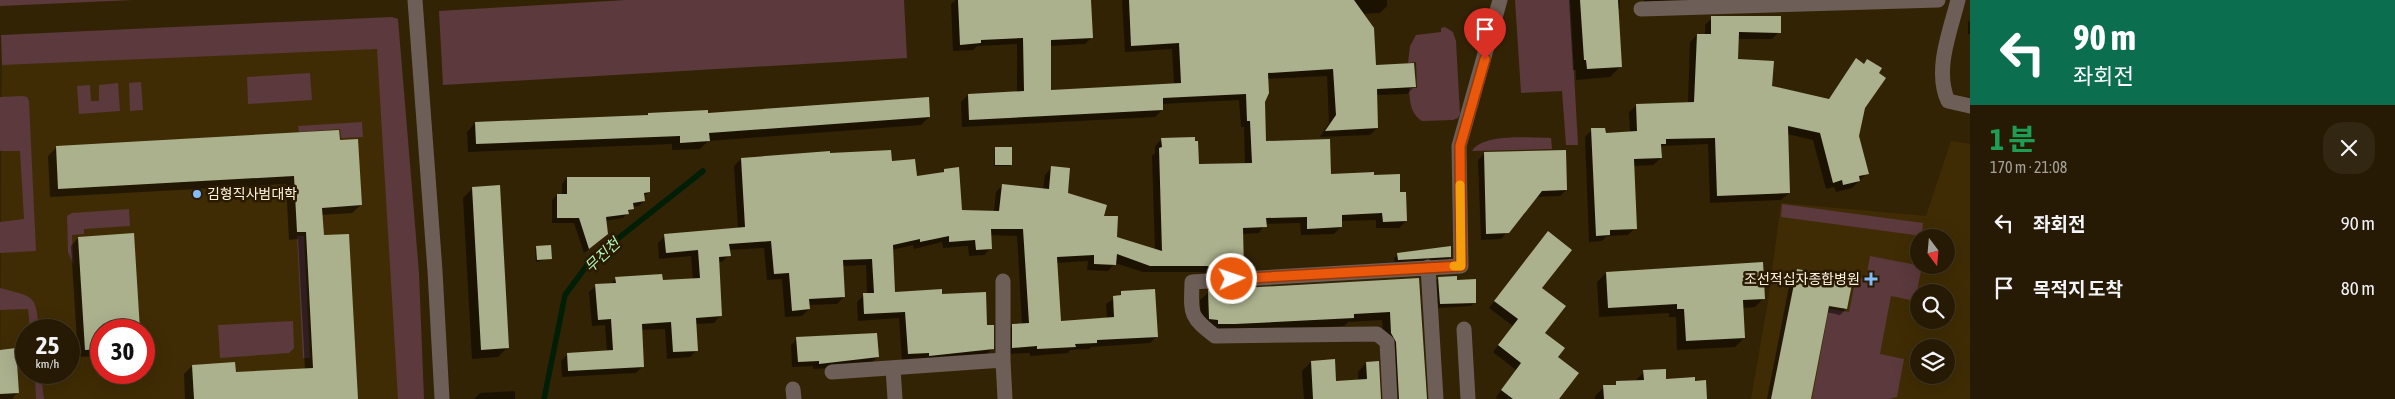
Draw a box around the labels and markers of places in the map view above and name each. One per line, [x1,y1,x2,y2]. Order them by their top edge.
pin [1464,8,1506,59]
place label: 김형직사범대학 [207,186,297,202]
marker: 김형직사범대학 [191,188,203,200]
place label: 조선적십자종합병원 [1744,271,1860,287]
marker: 조선적십자종합병원 [1864,272,1878,286]

